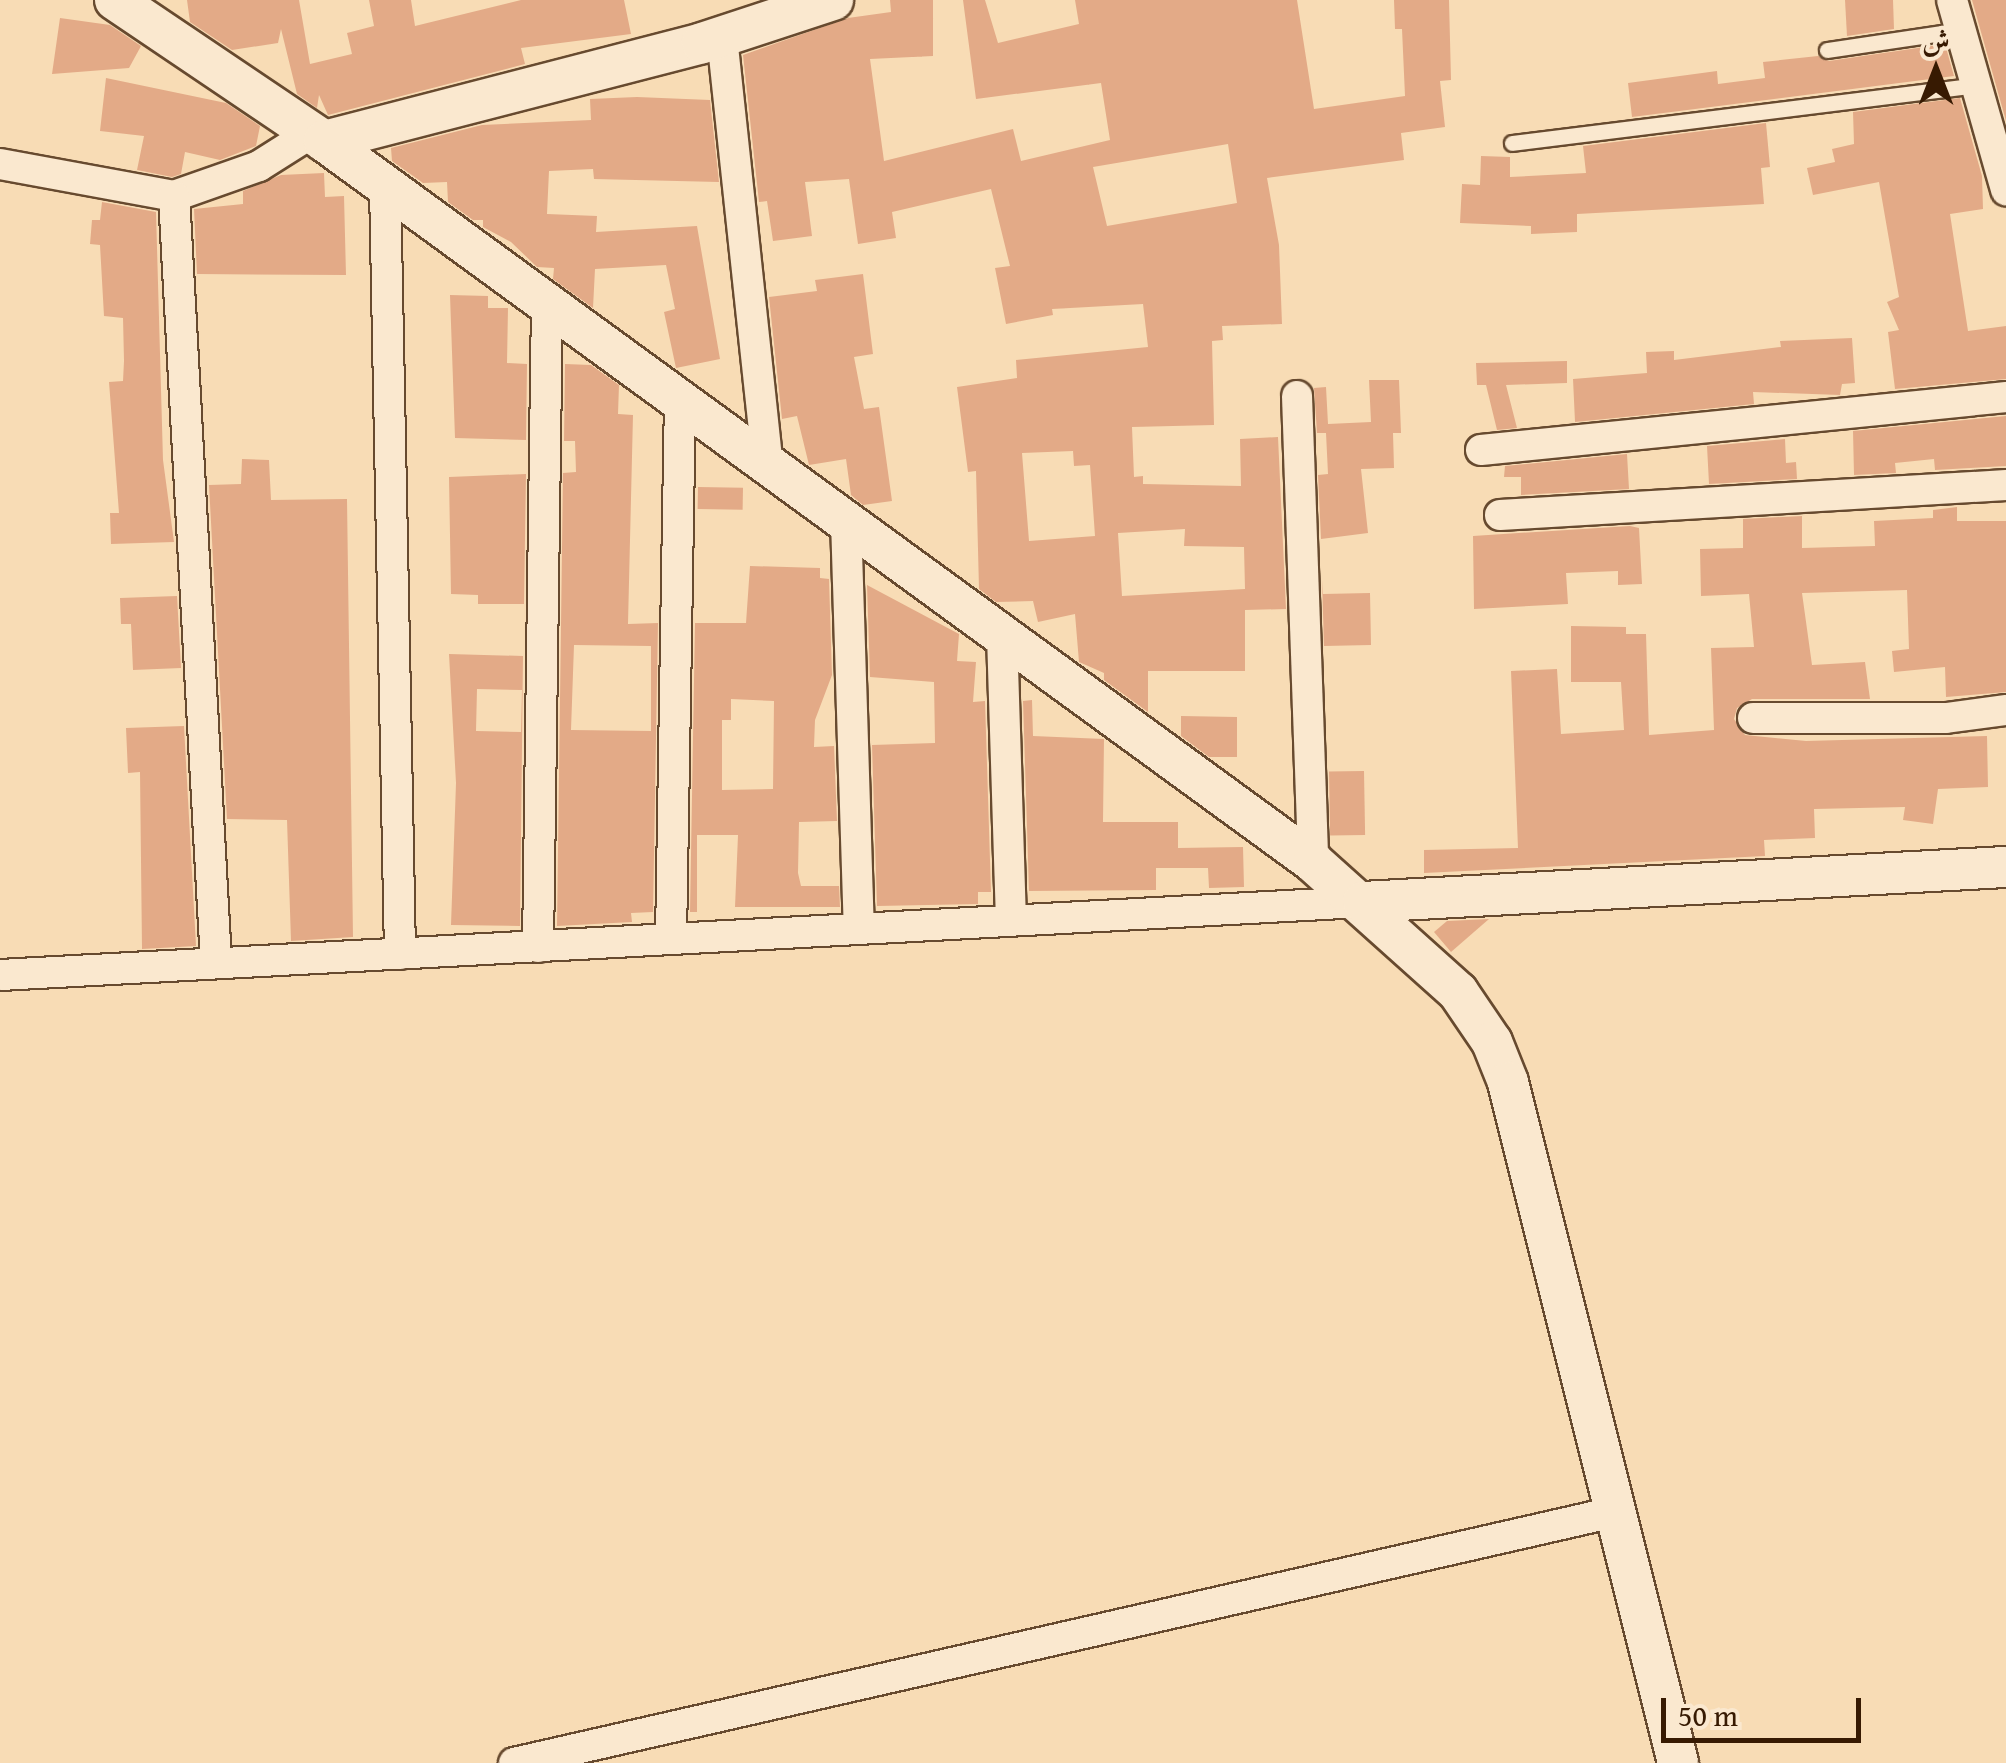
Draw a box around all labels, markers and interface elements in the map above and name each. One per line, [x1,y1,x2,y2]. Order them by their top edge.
text: ش [1922,19,1950,60]
north arrow [1886,20,1986,120]
scale bar [1666,1678,1866,1740]
text: 50 m [1678,1693,1738,1737]

